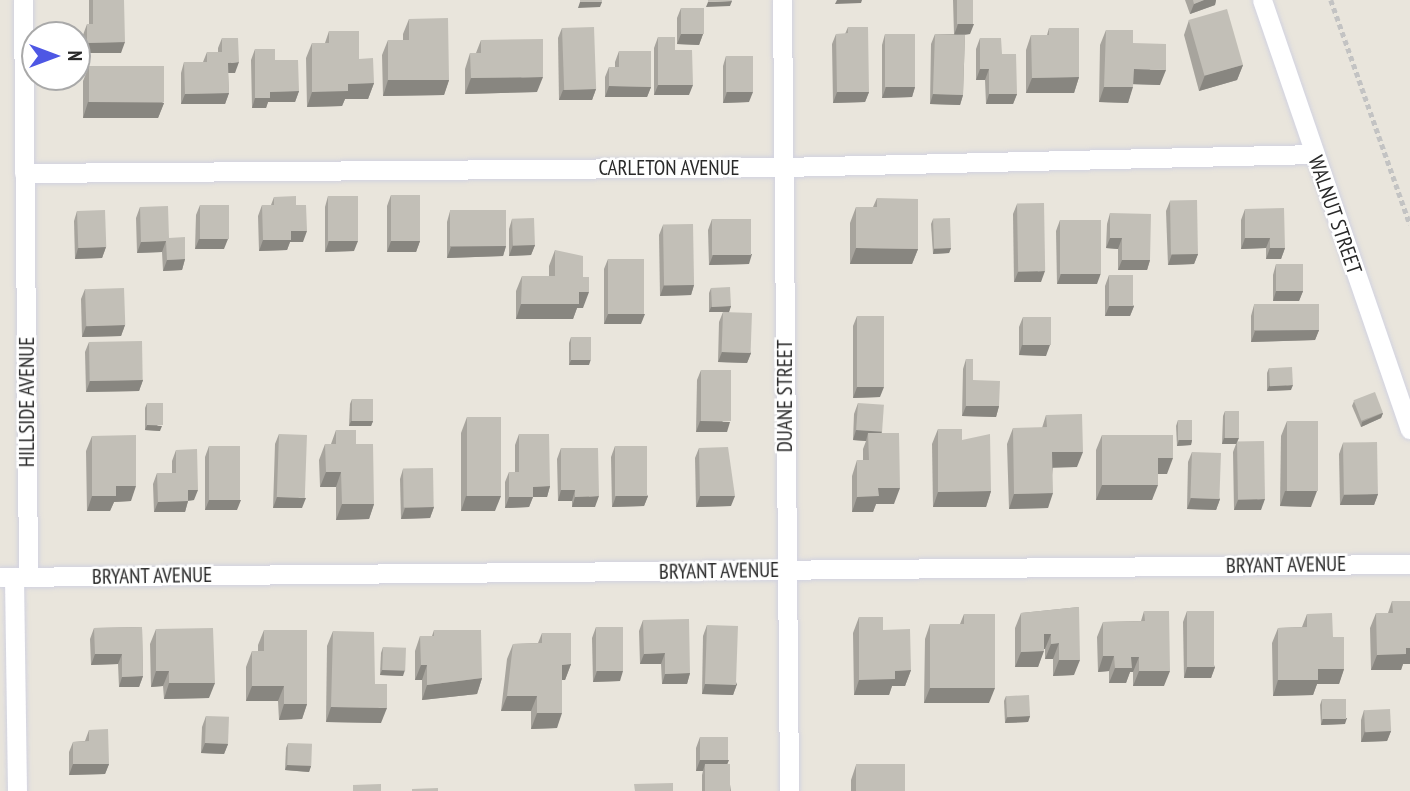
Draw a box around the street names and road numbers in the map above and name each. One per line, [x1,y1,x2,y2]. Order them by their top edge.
street label: WALNUT STREET [1303,152,1367,278]
street label: CARLETON AVENUE [598,155,740,181]
street label: HILLSIDE AVENUE [14,336,40,468]
street label: DUANE STREET [772,340,798,452]
street label: BRYANT AVENUE [1225,551,1347,579]
street label: BRYANT AVENUE [658,557,780,585]
street label: BRYANT AVENUE [91,562,213,590]

